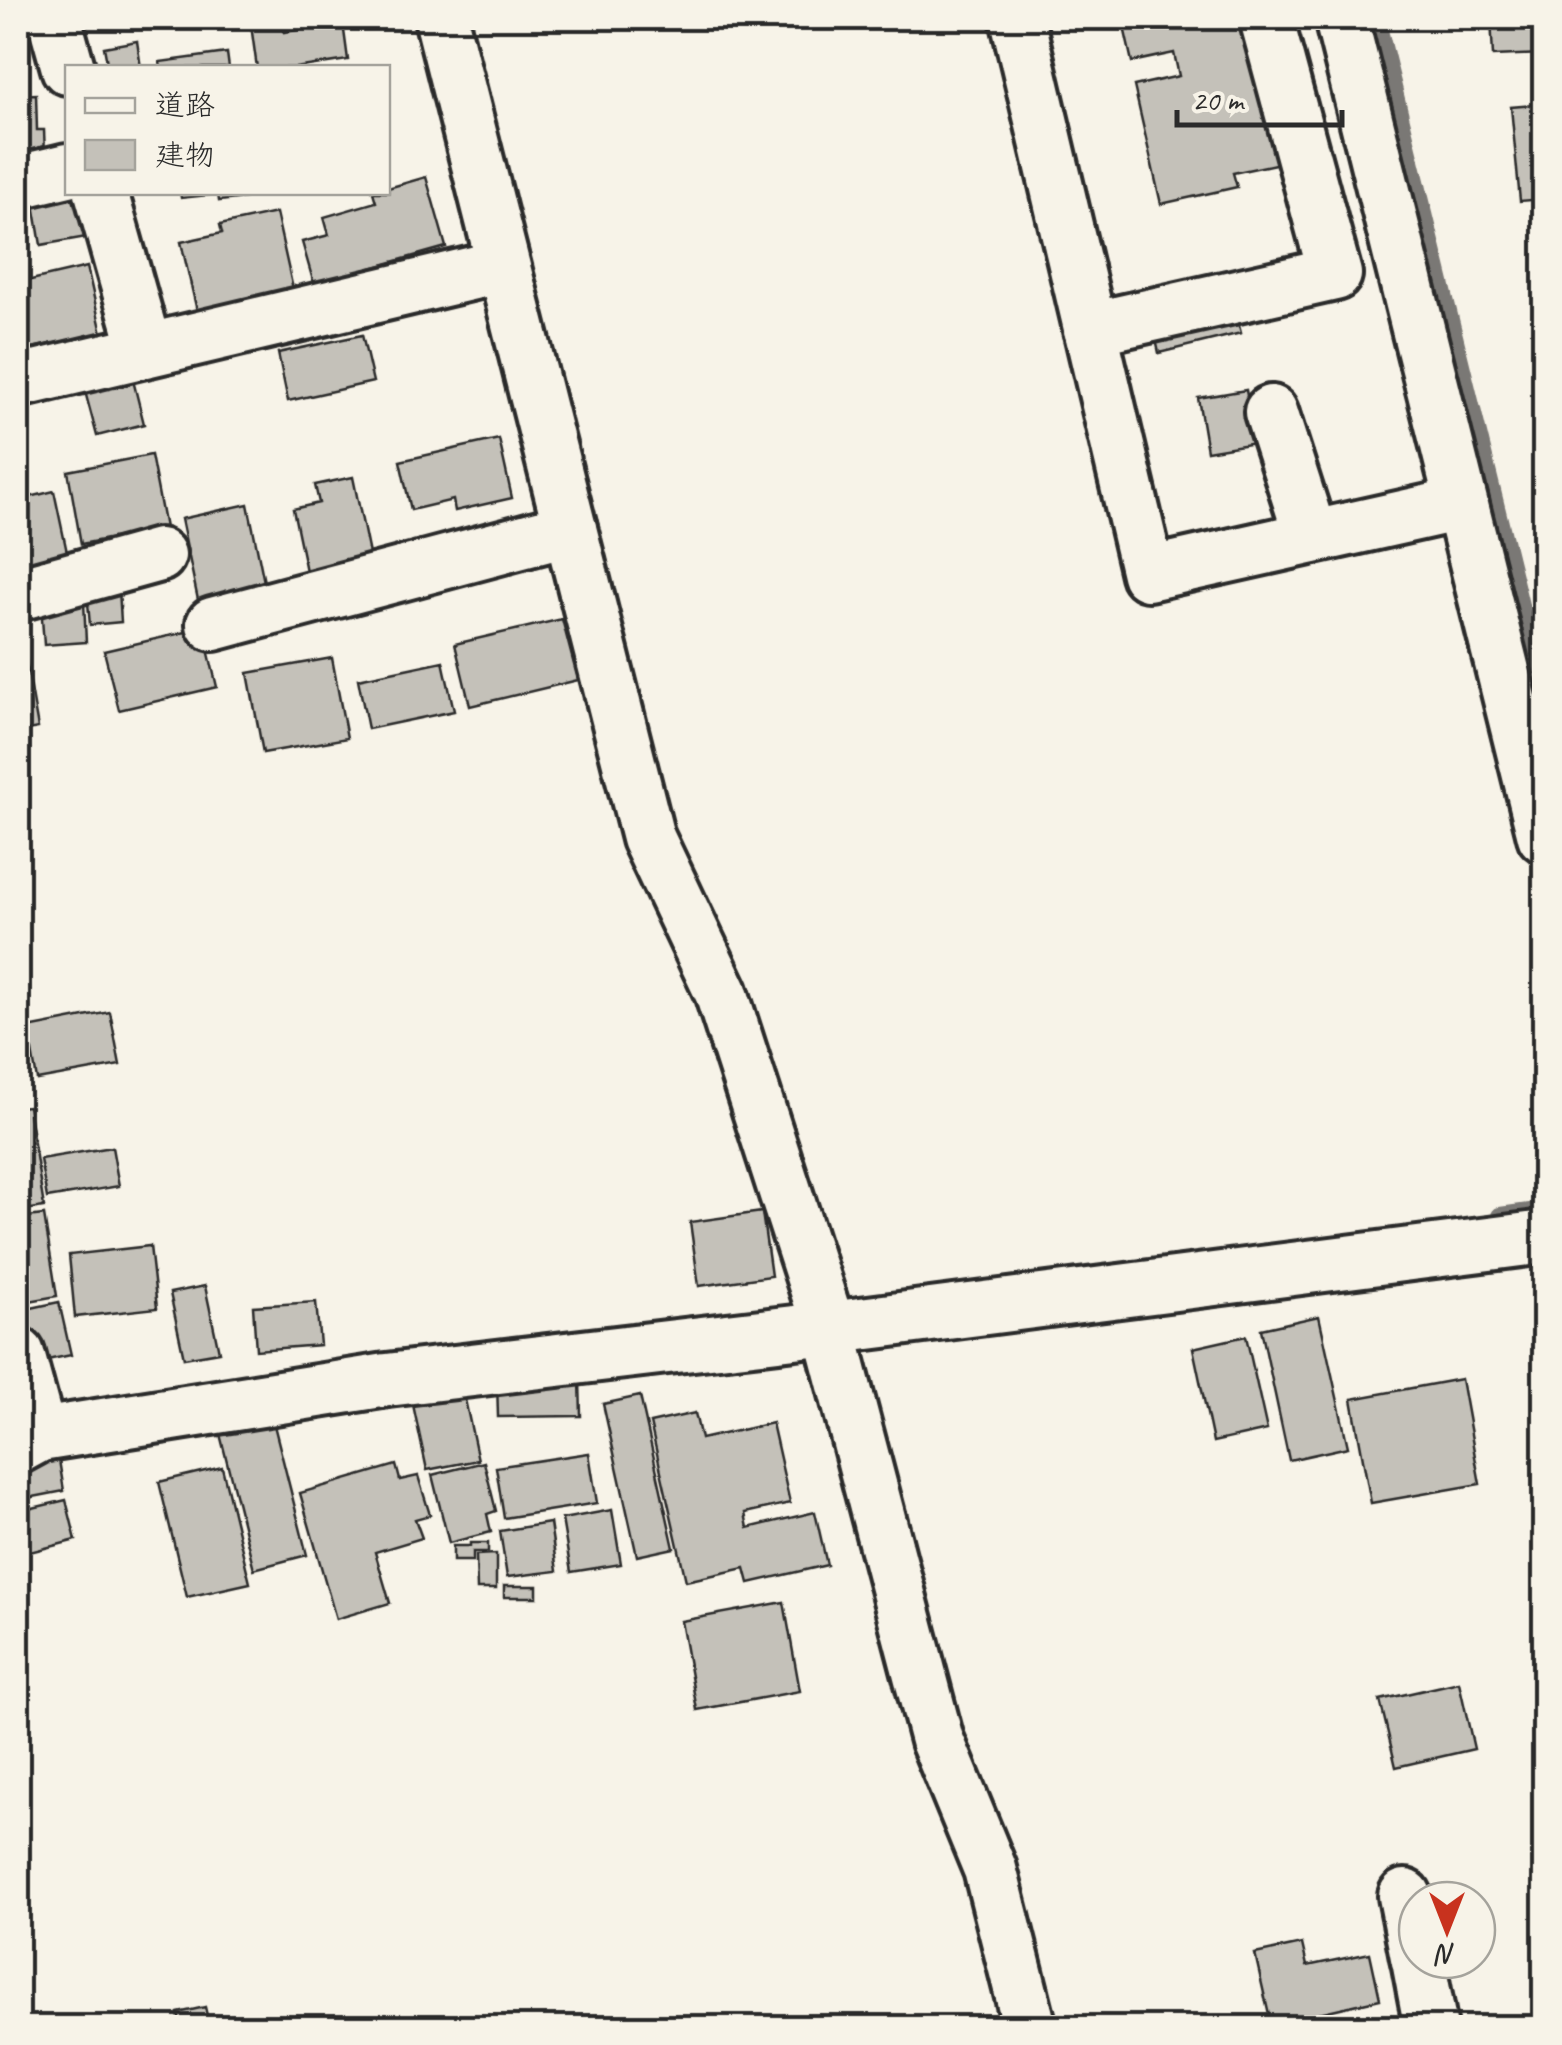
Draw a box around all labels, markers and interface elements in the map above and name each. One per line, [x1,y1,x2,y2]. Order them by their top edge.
legend [65,65,390,195]
scale bar [1177,65,1342,127]
text: 20 m [1192,81,1245,119]
text: 道路 [155,86,215,124]
text: 建物 [155,136,215,174]
north arrow [1397,1880,1497,1980]
text: N [1434,1937,1456,1972]

